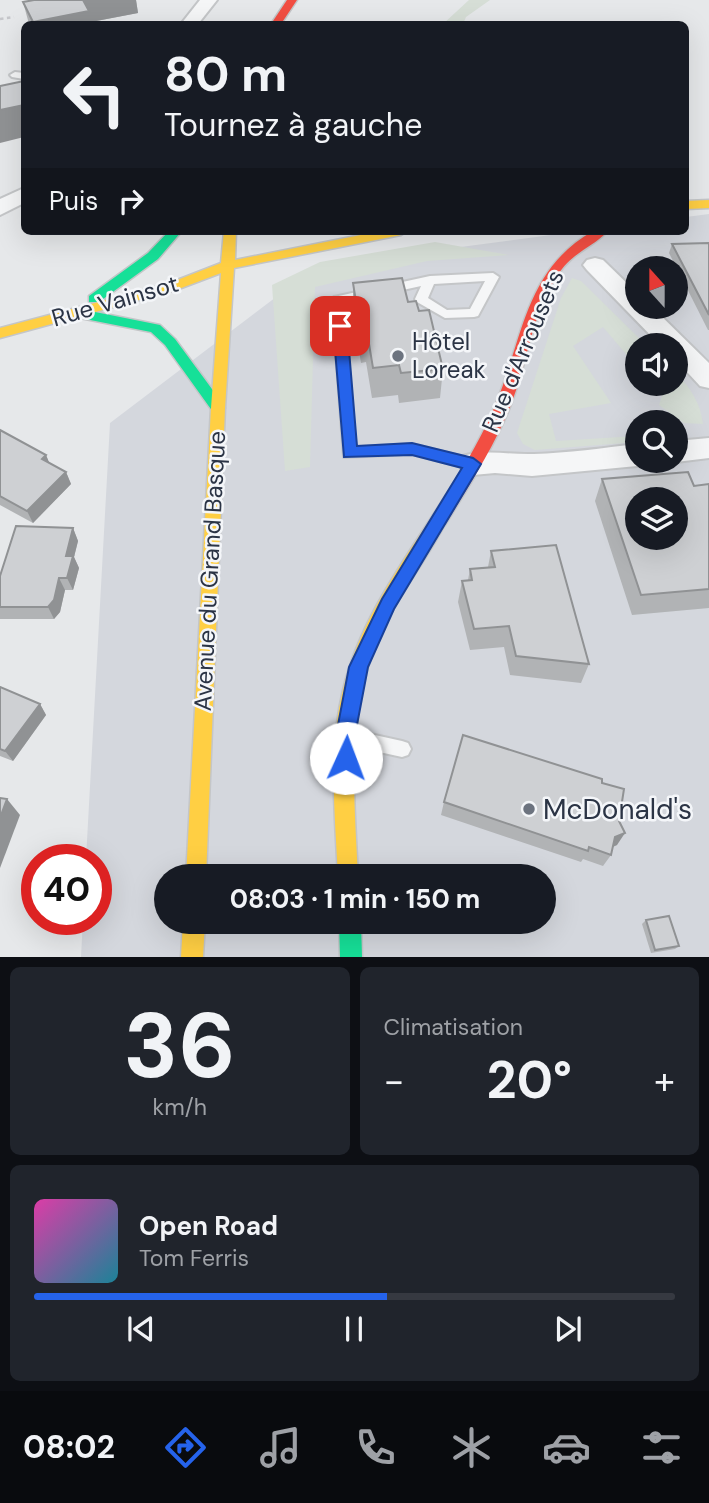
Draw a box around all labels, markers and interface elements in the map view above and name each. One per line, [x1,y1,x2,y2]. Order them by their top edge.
text: 80 m [164,42,287,106]
icon: left [49,49,140,140]
text: Tournez à gauche [164,104,422,146]
icon: right [112,182,150,220]
text: Puis [49,184,98,218]
north arrow [625,256,688,318]
map controls [625,256,688,550]
street label: Rue d'Arrousets [474,265,571,437]
street label: Rue Vainsot [48,268,182,333]
pin [310,296,370,356]
icon: arrive [321,307,359,345]
place label: Hôtel Loreak [412,326,486,385]
button: sound [625,333,688,396]
marker: Hôtel Loreak [390,348,406,364]
button: search [625,410,688,473]
street label: Avenue du Grand Basque [187,430,232,712]
button: layers [625,487,688,550]
position arrow [309,721,383,795]
place label: McDonald's [543,791,692,828]
marker: McDonald's [521,801,537,817]
speed limit sign: 40 [21,844,112,935]
text: 08:03 · 1 min · 150 m [230,882,480,916]
text: 36 [123,987,236,1105]
text: Climatisation [384,1012,523,1042]
text: 20° [487,1046,572,1114]
text: − [384,1056,404,1106]
text: + [654,1056,675,1106]
text: km/h [153,1092,207,1122]
text: Open Road [139,1209,278,1243]
text: Tom Ferris [139,1243,249,1273]
icon: previous [122,1310,160,1348]
icon: pause [335,1310,373,1348]
icon: next [549,1310,587,1348]
icon: directions [161,1423,210,1472]
icon: music [256,1423,305,1472]
icon: phone [351,1423,400,1472]
icon: climate [447,1423,496,1472]
icon: car [542,1423,591,1472]
icon: filters [637,1423,686,1472]
text: 08:02 [23,1426,115,1468]

